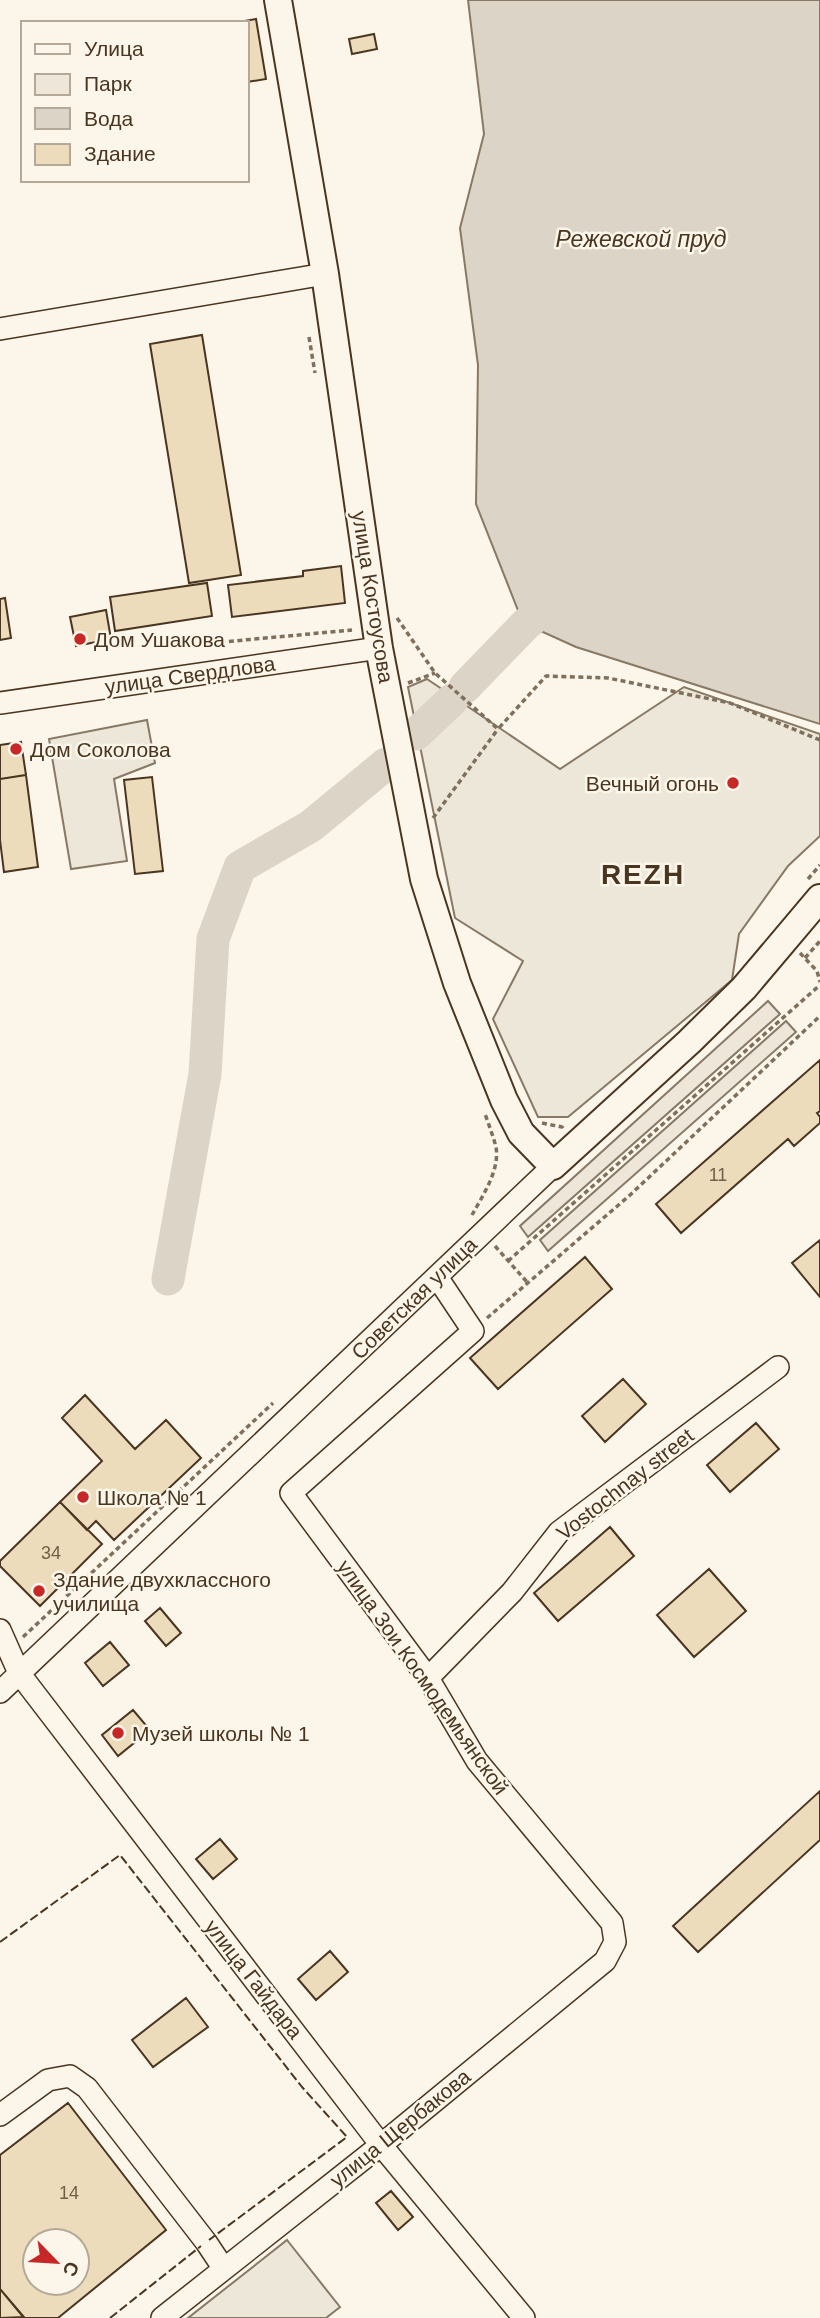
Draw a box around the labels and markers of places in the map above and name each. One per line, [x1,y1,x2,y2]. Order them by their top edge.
place label: Дом Ушакова [94,628,225,651]
marker: Дом Ушакова [72,631,88,647]
place label: Дом Соколова [30,738,171,761]
marker: Дом Соколова [8,741,24,757]
place label: Вечный огонь [586,772,719,795]
marker: Вечный огонь [725,775,741,791]
place label: Школа № 1 [97,1486,207,1509]
marker: Школа № 1 [75,1489,91,1505]
place label: Здание двухклассного училища [53,1568,271,1615]
marker: Здание двухклассного училища [31,1583,47,1599]
place label: Музей школы № 1 [132,1722,310,1745]
marker: Музей школы № 1 [110,1725,126,1741]

